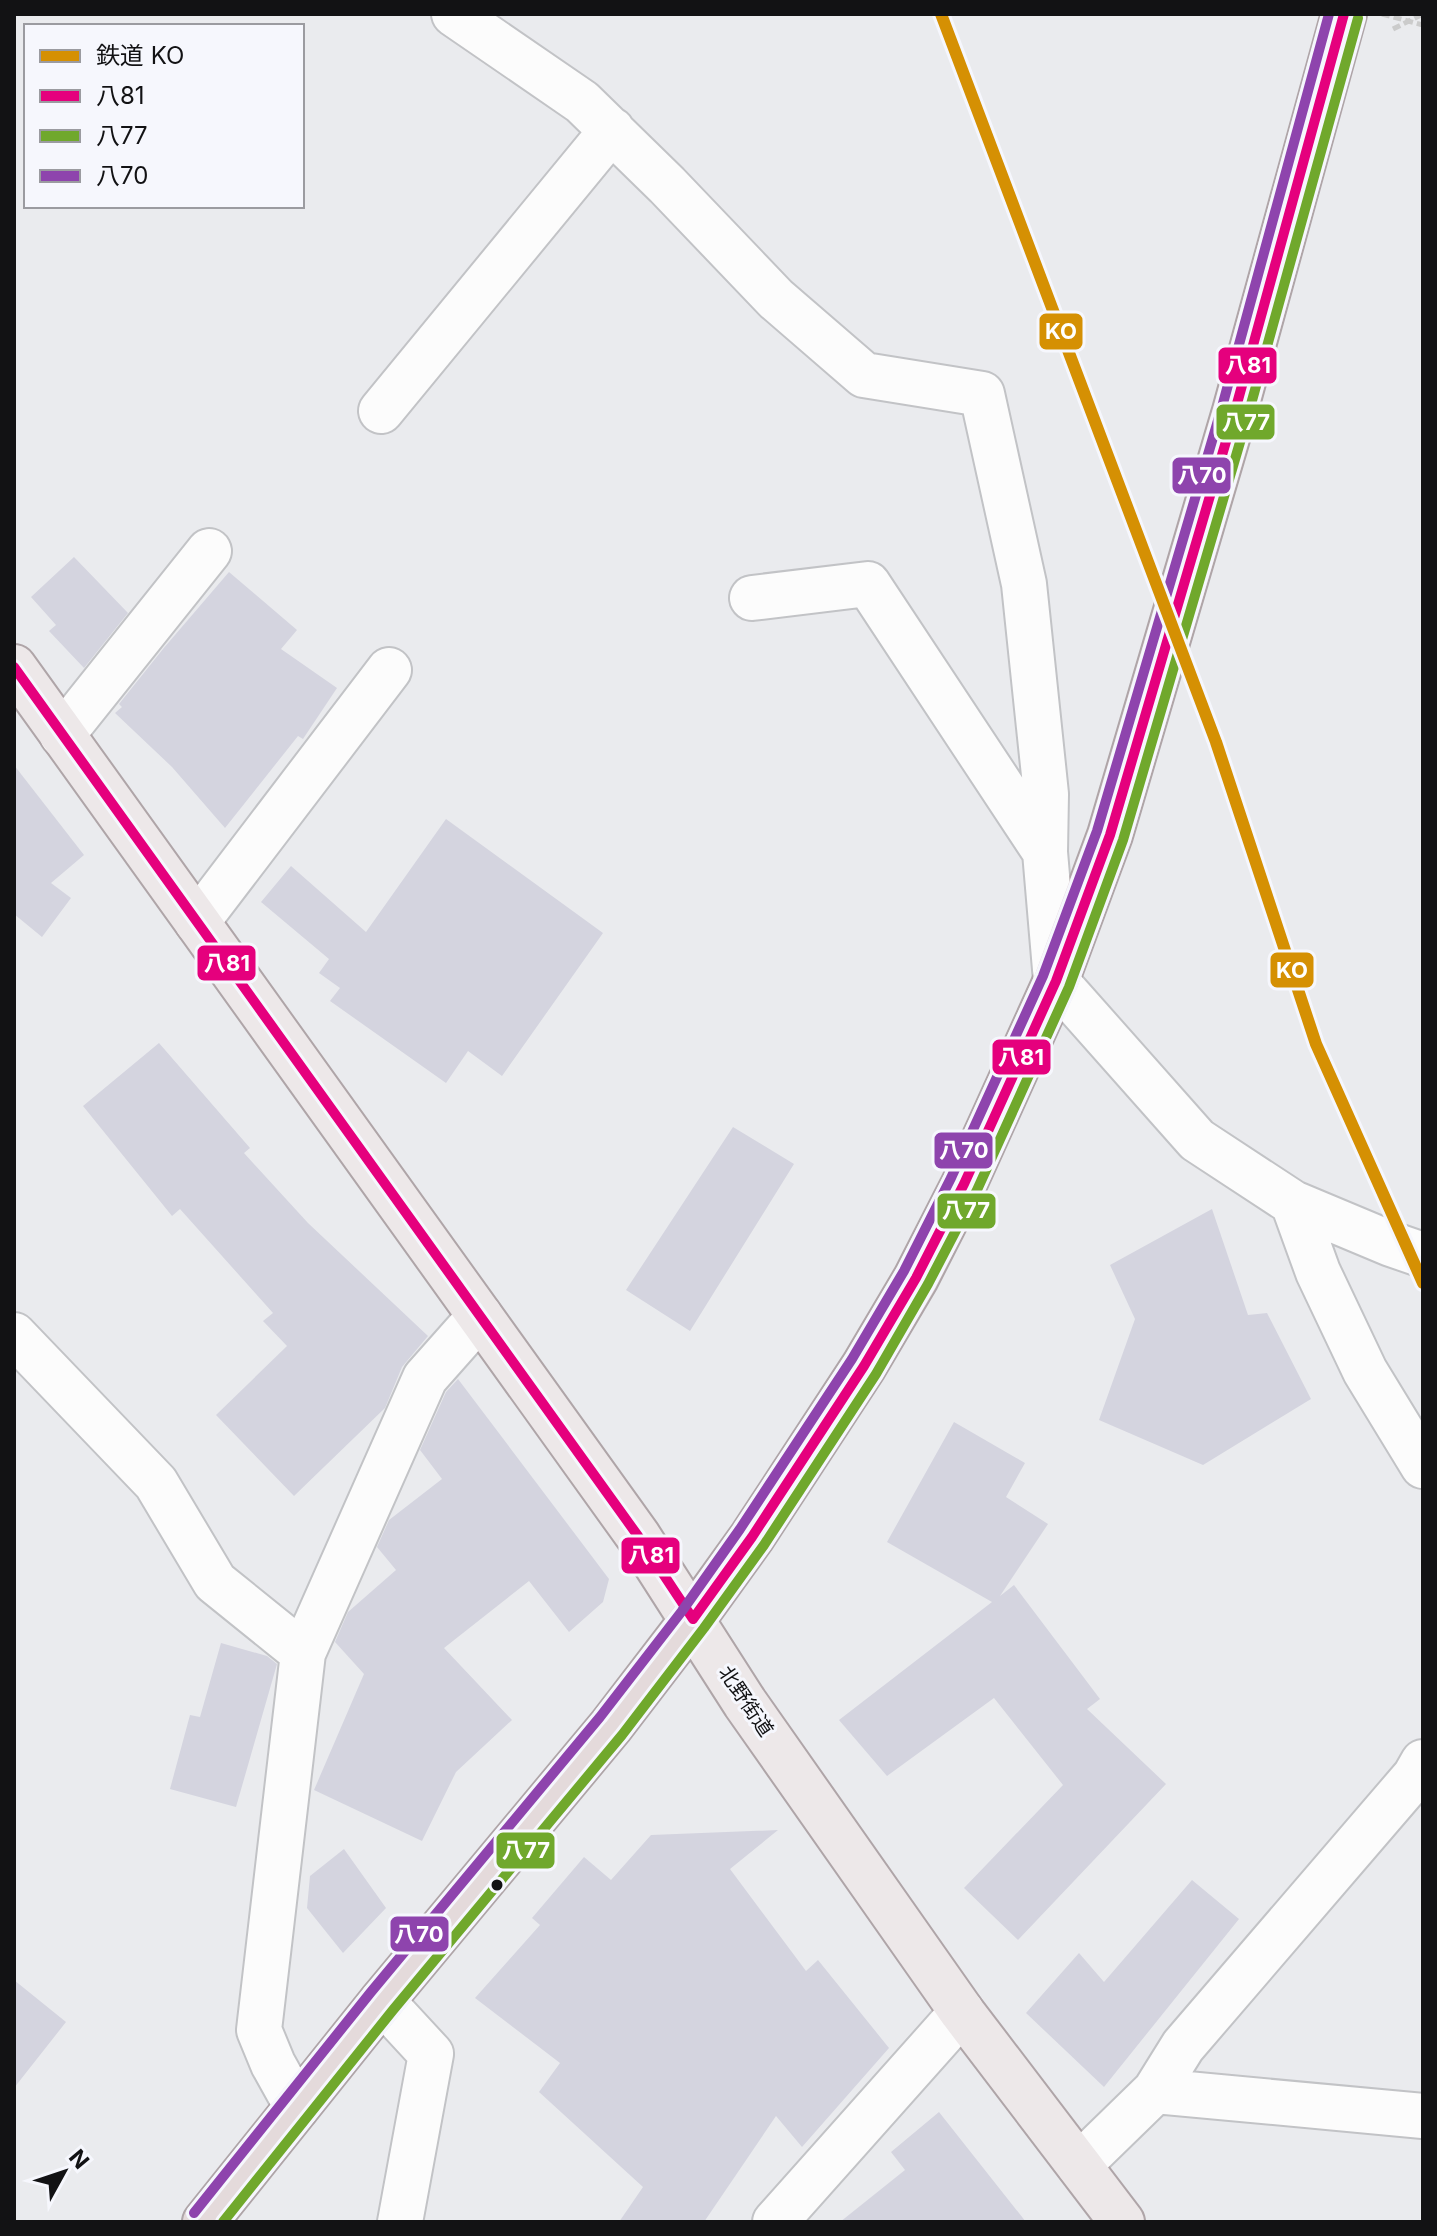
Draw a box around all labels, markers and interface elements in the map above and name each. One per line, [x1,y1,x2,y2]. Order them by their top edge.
legend [24,24,304,208]
text: 鉄道 KO [96,41,184,70]
text: 八81 [96,81,145,110]
text: 八77 [96,121,148,150]
text: 八70 [96,161,148,190]
line badge: KO [1038,312,1084,351]
text: KO [1045,318,1077,344]
line badge: 八81 [1217,346,1278,385]
text: 八81 [1225,352,1271,378]
line badge: 八77 [1215,403,1276,441]
text: 八77 [1222,409,1270,435]
line badge: 八70 [1171,456,1232,495]
text: 八70 [1177,462,1227,488]
line badge: 八81 [196,944,257,982]
text: 八81 [204,950,250,976]
line badge: KO [1269,951,1315,989]
text: KO [1276,957,1308,983]
line badge: 八81 [991,1038,1052,1076]
text: 八81 [998,1044,1044,1070]
line badge: 八70 [933,1131,994,1170]
text: 八70 [939,1137,989,1163]
line badge: 八77 [936,1192,997,1230]
text: 八77 [942,1197,990,1223]
line badge: 八81 [620,1536,681,1575]
text: 八81 [628,1542,674,1568]
street label: 北野街道 [714,1661,778,1741]
line badge: 八77 [495,1831,556,1870]
text: 八77 [502,1837,550,1863]
unlabelled marker [489,1877,505,1893]
line badge: 八70 [389,1915,450,1953]
text: 八70 [394,1921,444,1947]
north arrow [24,2132,104,2212]
text: N [64,2144,95,2174]

